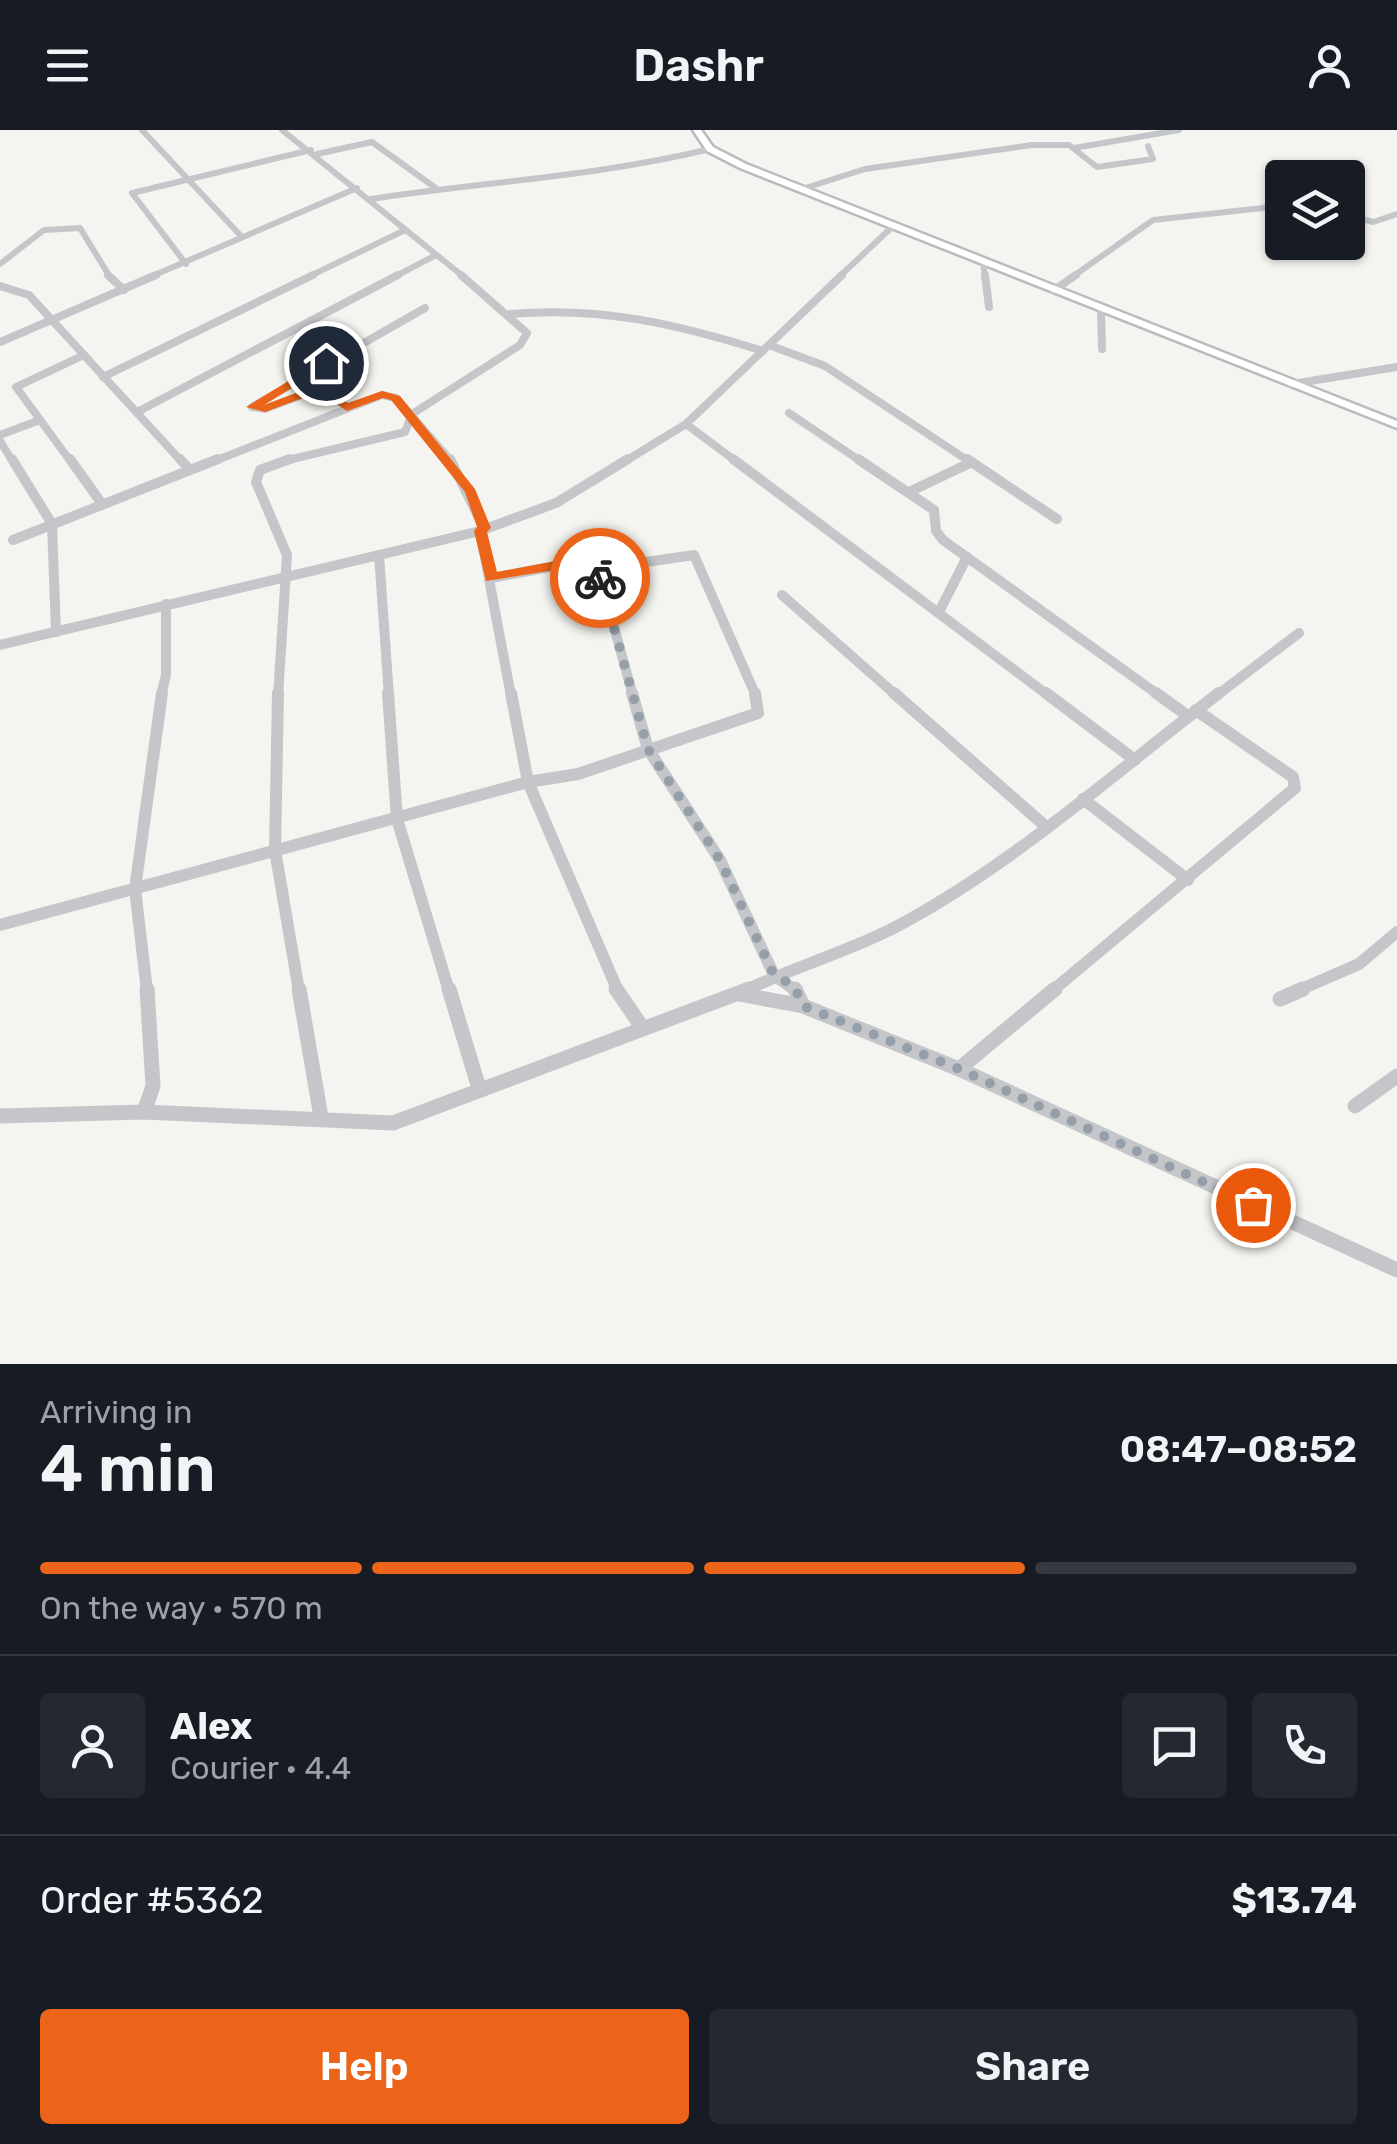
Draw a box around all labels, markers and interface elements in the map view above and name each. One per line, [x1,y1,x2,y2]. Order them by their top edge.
icon: menu [40,38,95,93]
icon: person [1302,38,1357,93]
text: Dashr [633,39,764,92]
map controls [1265,160,1365,260]
button: layers [1265,160,1365,260]
pin [284,321,369,406]
icon: home [299,336,354,391]
courier [550,528,650,628]
icon: bike [573,551,628,606]
pin [1211,1163,1296,1248]
icon: bag [1226,1178,1281,1233]
text: Arriving in [40,1393,192,1431]
text: 08:47–08:52 [1120,1426,1357,1472]
text: 4 min [40,1430,216,1507]
text: On the way · 570 m [40,1589,323,1627]
button: person [40,1693,145,1798]
button: chat [1122,1693,1227,1798]
button: phone [1252,1693,1357,1798]
text: Alex [170,1703,252,1749]
text: Courier · 4.4 [170,1749,351,1787]
text: Order #5362 [40,1877,264,1923]
text: $13.74 [1232,1877,1357,1923]
button: Help [40,2009,689,2124]
button: Share [709,2009,1357,2124]

